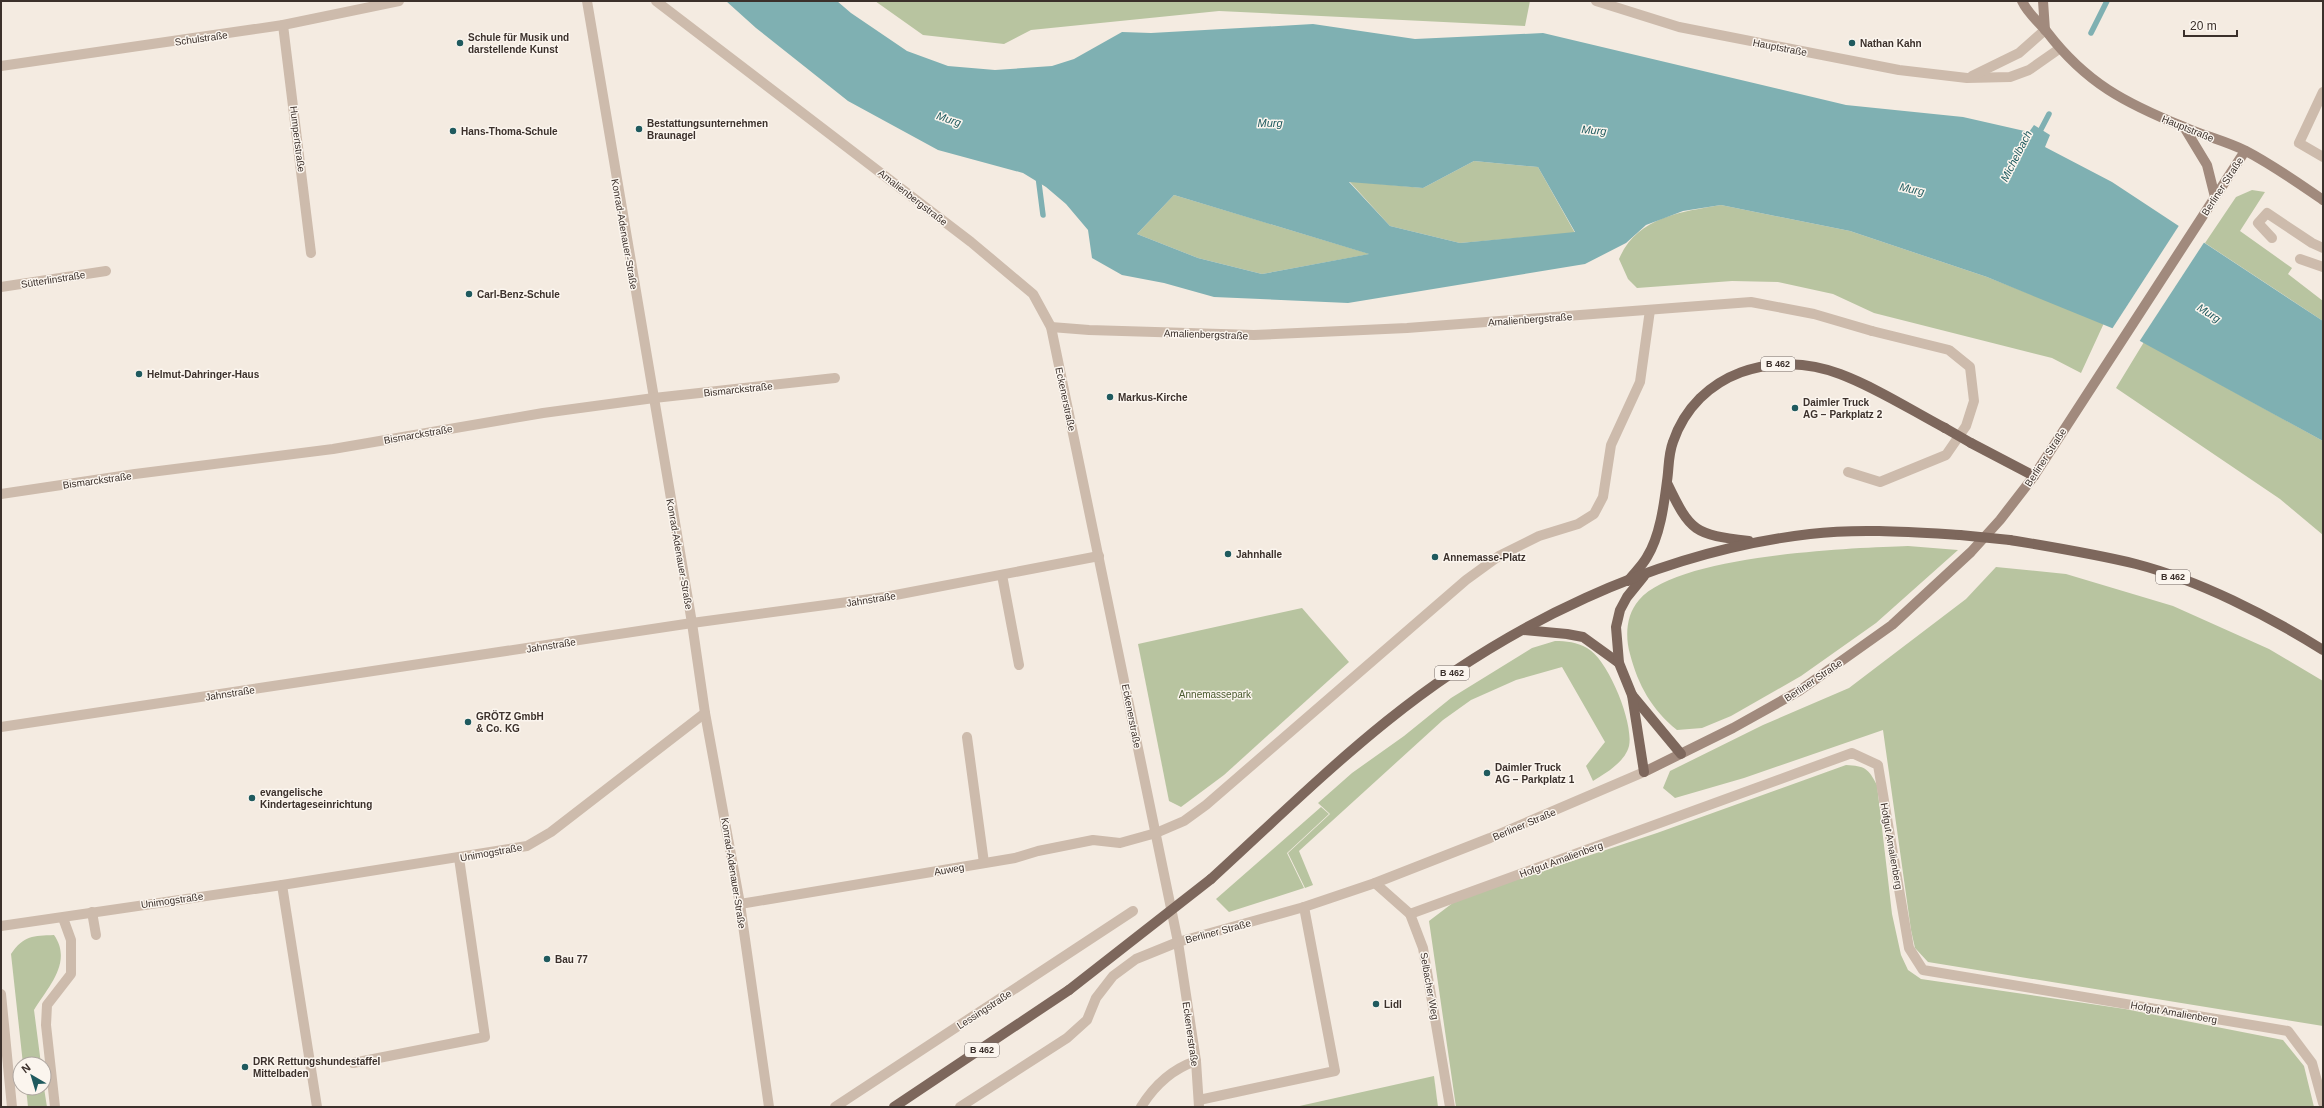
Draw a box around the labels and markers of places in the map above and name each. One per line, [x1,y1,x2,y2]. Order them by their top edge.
place label: Schule für Musik und darstellende Kunst [468,32,569,55]
marker: Schule für Musik und darstellende Kunst [455,38,465,48]
marker: Nathan Kahn [1847,38,1857,48]
place label: Nathan Kahn [1860,38,1922,49]
place label: Bestattungsunternehmen Braunagel [647,118,768,141]
marker: Bestattungsunternehmen Braunagel [634,124,644,134]
marker: Hans-Thoma-Schule [448,126,458,136]
place label: Hans-Thoma-Schule [461,126,558,137]
marker: Carl-Benz-Schule [464,289,474,299]
place label: Carl-Benz-Schule [477,289,560,300]
marker: Helmut-Dahringer-Haus [134,369,144,379]
place label: Helmut-Dahringer-Haus [147,369,260,380]
marker: Markus-Kirche [1105,392,1115,402]
place label: Markus-Kirche [1118,392,1188,403]
place label: Daimler Truck AG − Parkplatz 2 [1803,397,1883,420]
marker: Daimler Truck AG − Parkplatz 2 [1790,403,1800,413]
marker: Jahnhalle [1223,549,1233,559]
place label: Jahnhalle [1236,549,1283,560]
marker: Annemasse-Platz [1430,552,1440,562]
place label: Annemasse-Platz [1443,552,1526,563]
place label: GRÖTZ GmbH & Co. KG [476,710,544,734]
marker: GRÖTZ GmbH & Co. KG [463,717,473,727]
place label: Daimler Truck AG − Parkplatz 1 [1495,762,1575,785]
marker: Daimler Truck AG − Parkplatz 1 [1482,768,1492,778]
place label: evangelische Kindertageseinrichtung [260,787,372,810]
marker: evangelische Kindertageseinrichtung [247,793,257,803]
marker: Bau 77 [542,954,552,964]
place label: Bau 77 [555,954,588,965]
marker: Lidl [1371,999,1381,1009]
place label: Lidl [1384,999,1402,1010]
place label: DRK Rettungshundestaffel Mittelbaden [253,1056,380,1079]
marker: DRK Rettungshundestaffel Mittelbaden [240,1062,250,1072]

